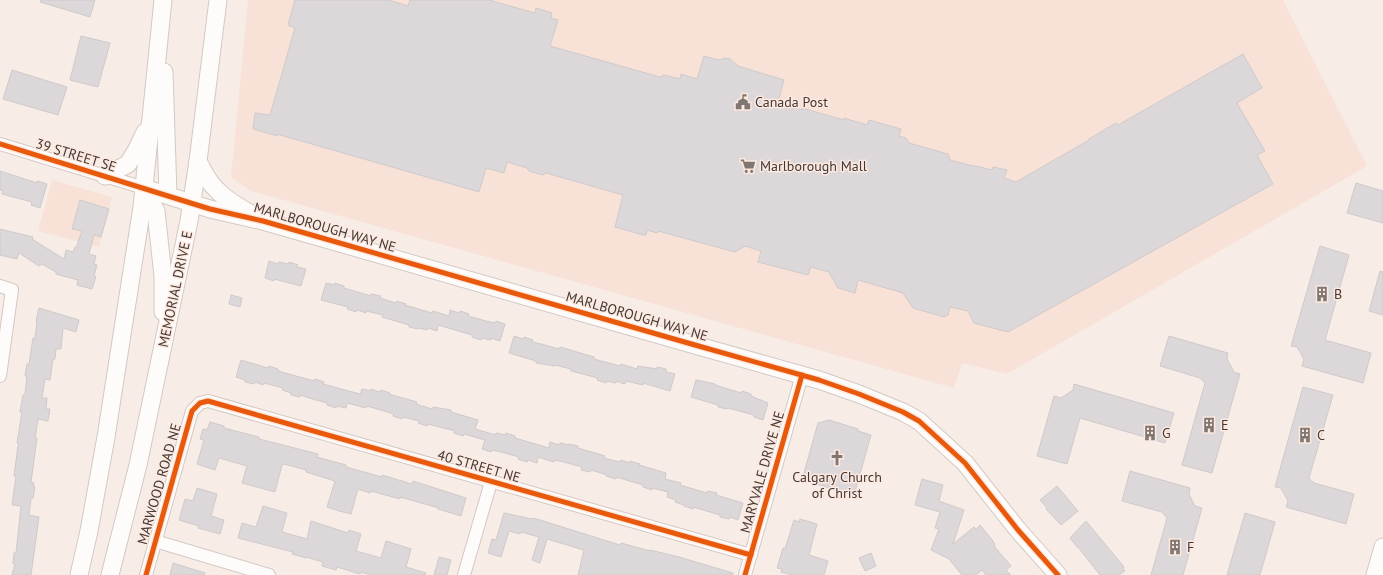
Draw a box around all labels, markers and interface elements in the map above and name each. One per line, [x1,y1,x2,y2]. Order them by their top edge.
public building icon: Canada Post [734,93,752,111]
place label: Canada Post [755,93,828,111]
street label: 39 STREET SE [33,134,119,176]
supermarket icon: Marlborough Mall [739,157,757,175]
place label: Marlborough Mall [760,157,867,175]
street label: MARLBOROUGH WAY NE [252,198,398,256]
street label: MEMORIAL DRIVE E [154,229,196,349]
building icon: B [1313,285,1331,303]
place label: B [1334,285,1342,303]
street label: MARLBOROUGH WAY NE [564,287,710,345]
street label: MARYVALE DRIVE NE [736,409,788,535]
building icon: E [1200,416,1218,434]
place label: E [1221,416,1229,434]
street label: MARWOOD ROAD NE [133,421,185,547]
building icon: G [1141,424,1159,442]
place label: G [1162,424,1171,442]
building icon: C [1296,426,1314,444]
place label: C [1317,426,1325,444]
street label: 40 STREET NE [435,446,523,486]
church icon: Calgary Church of Christ [828,449,846,467]
place label: Calgary Church of Christ [792,468,882,502]
building icon: F [1166,538,1184,556]
place label: F [1187,538,1194,556]

